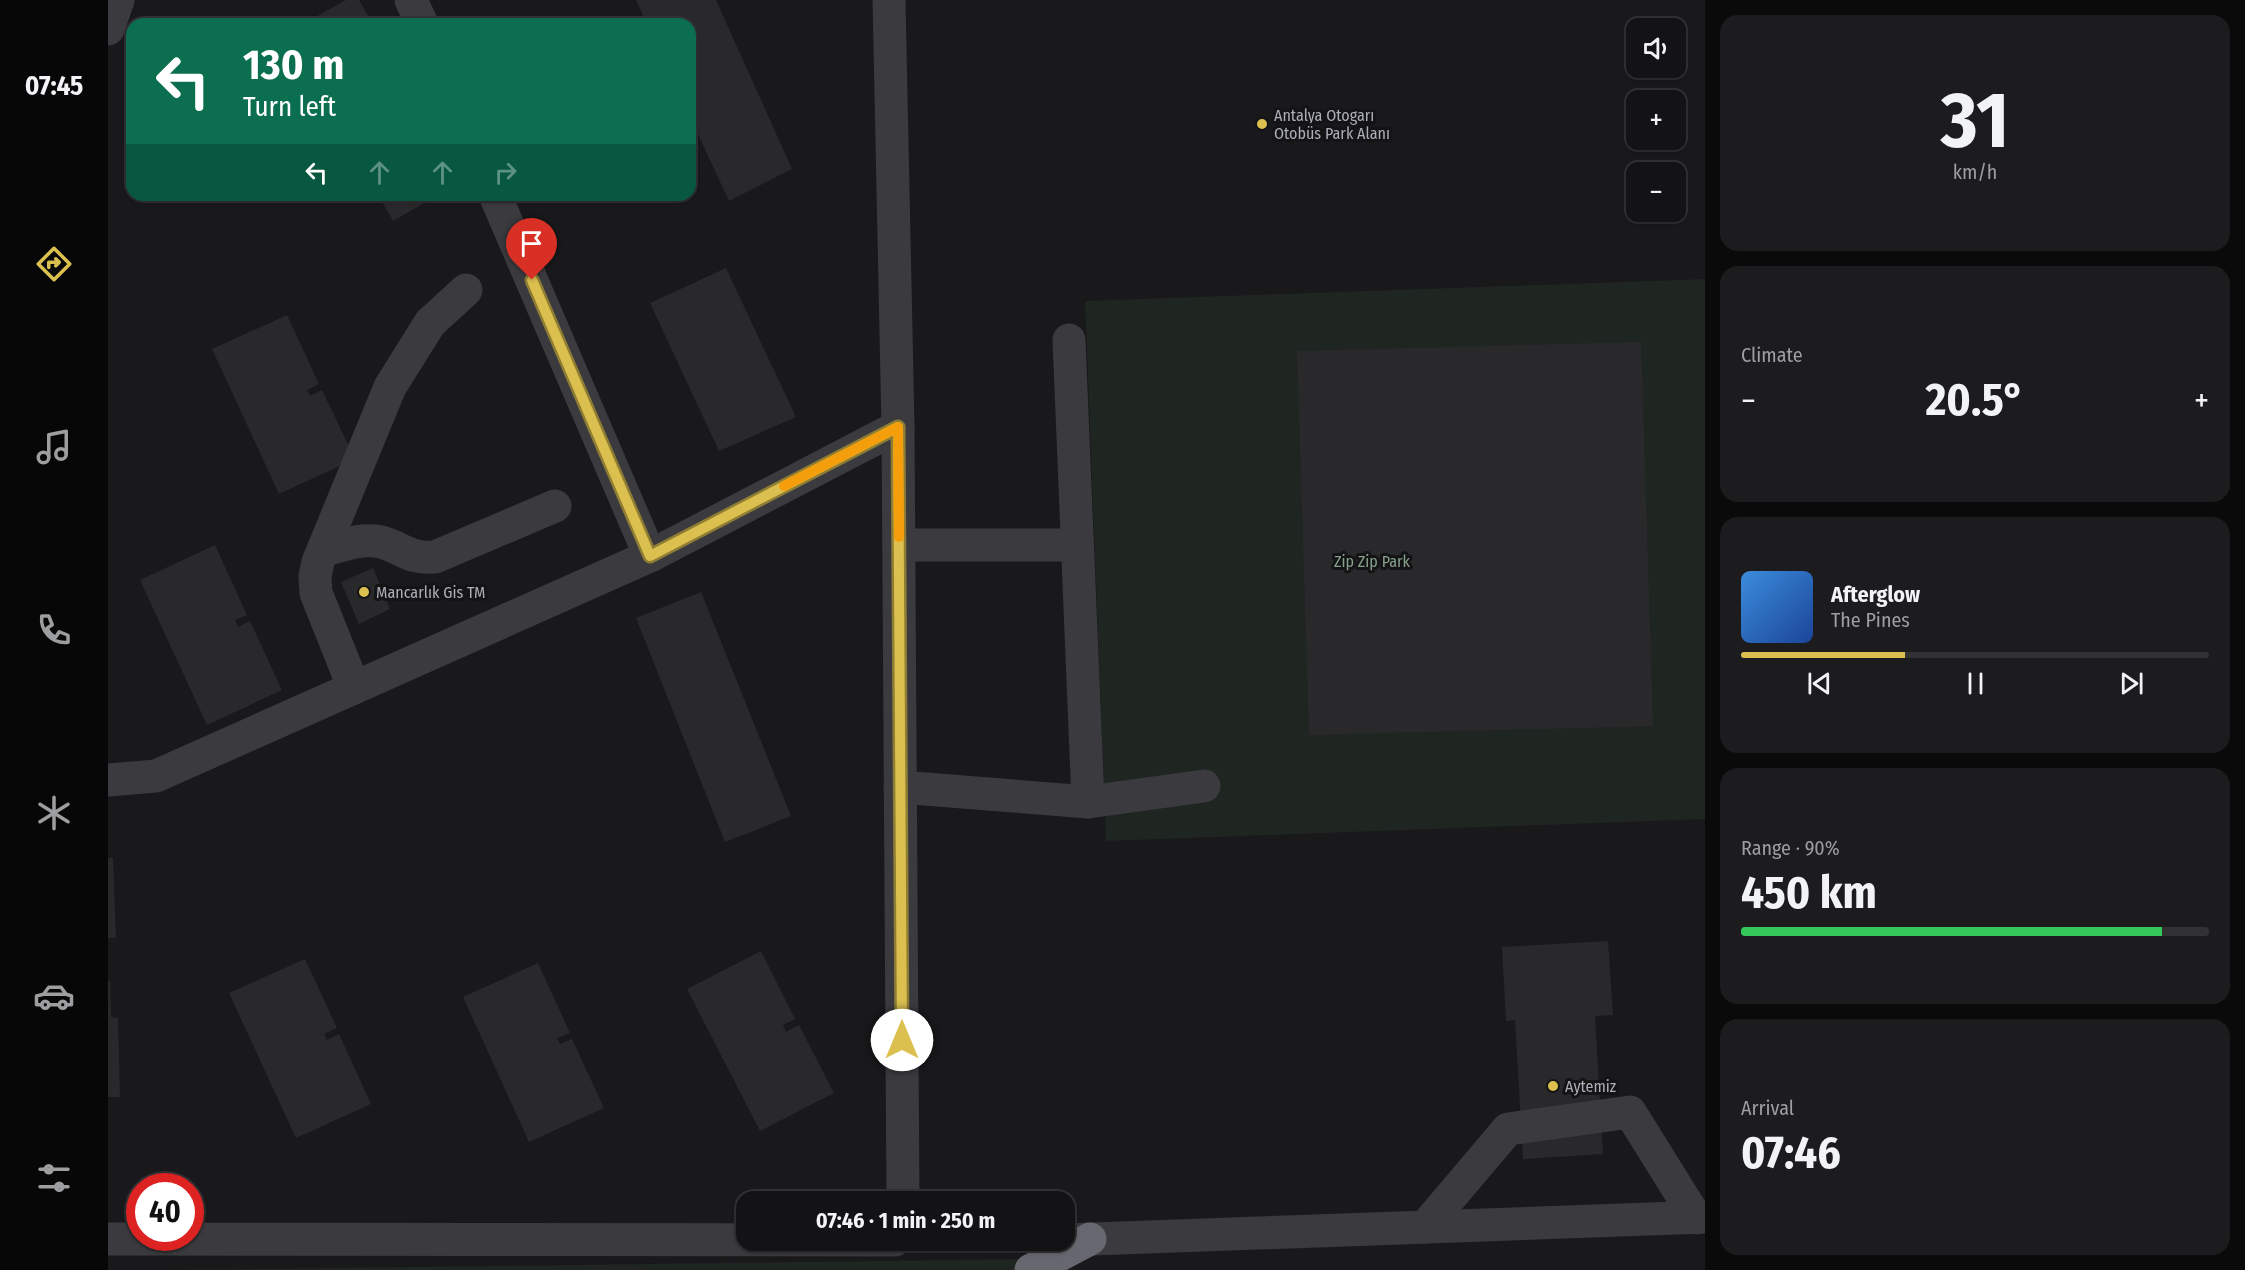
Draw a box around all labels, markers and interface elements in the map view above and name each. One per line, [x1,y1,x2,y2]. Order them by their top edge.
map controls [1626,18,1686,222]
button: sound [1626,18,1686,78]
text: 130 m [243,40,344,90]
icon: left [144,42,222,120]
text: 07:45 [25,70,83,102]
text: 31 [1941,74,2009,168]
button: + [1626,90,1686,150]
text: Turn left [243,91,336,123]
place label: Antalya Otogarı Otobüs Park Alanı [1274,106,1390,143]
marker: Antalya Otogarı Otobüs Park Alanı [1255,117,1269,131]
icon: left [300,156,333,189]
icon: ahead [363,156,396,189]
icon: ahead [426,156,459,189]
icon: right [489,156,522,189]
text: km/h [1953,160,1997,184]
button: − [1626,162,1686,222]
pin [506,218,557,280]
icon: arrive [515,227,548,260]
icon: directions [33,243,75,285]
text: Climate [1741,343,1803,367]
text: 20.5° [1925,373,2024,427]
text: − [1741,381,1756,421]
text: + [2194,381,2209,421]
icon: music [33,426,75,468]
park label: Zip Zip Park [1334,552,1411,571]
text: Afterglow [1831,581,1920,608]
place label: Mancarlık Gis TM [376,583,486,602]
marker: Mancarlık Gis TM [357,585,371,599]
text: The Pines [1831,608,1910,632]
icon: phone [33,609,75,651]
icon: previous [1803,667,1836,700]
icon: pause [1959,667,1992,700]
icon: next [2115,667,2148,700]
icon: climate [33,792,75,834]
text: Range · 90% [1741,836,1840,860]
text: 450 km [1741,866,1877,920]
icon: car [33,975,75,1017]
position arrow [870,1008,934,1072]
place label: Aytemiz [1565,1077,1616,1096]
marker: Aytemiz [1546,1079,1560,1093]
text: Arrival [1741,1096,1794,1120]
text: 07:46 [1741,1126,1841,1180]
icon: filters [33,1157,75,1199]
speed limit sign: 40 [126,1173,204,1251]
text: 07:46 · 1 min · 250 m [816,1207,995,1234]

